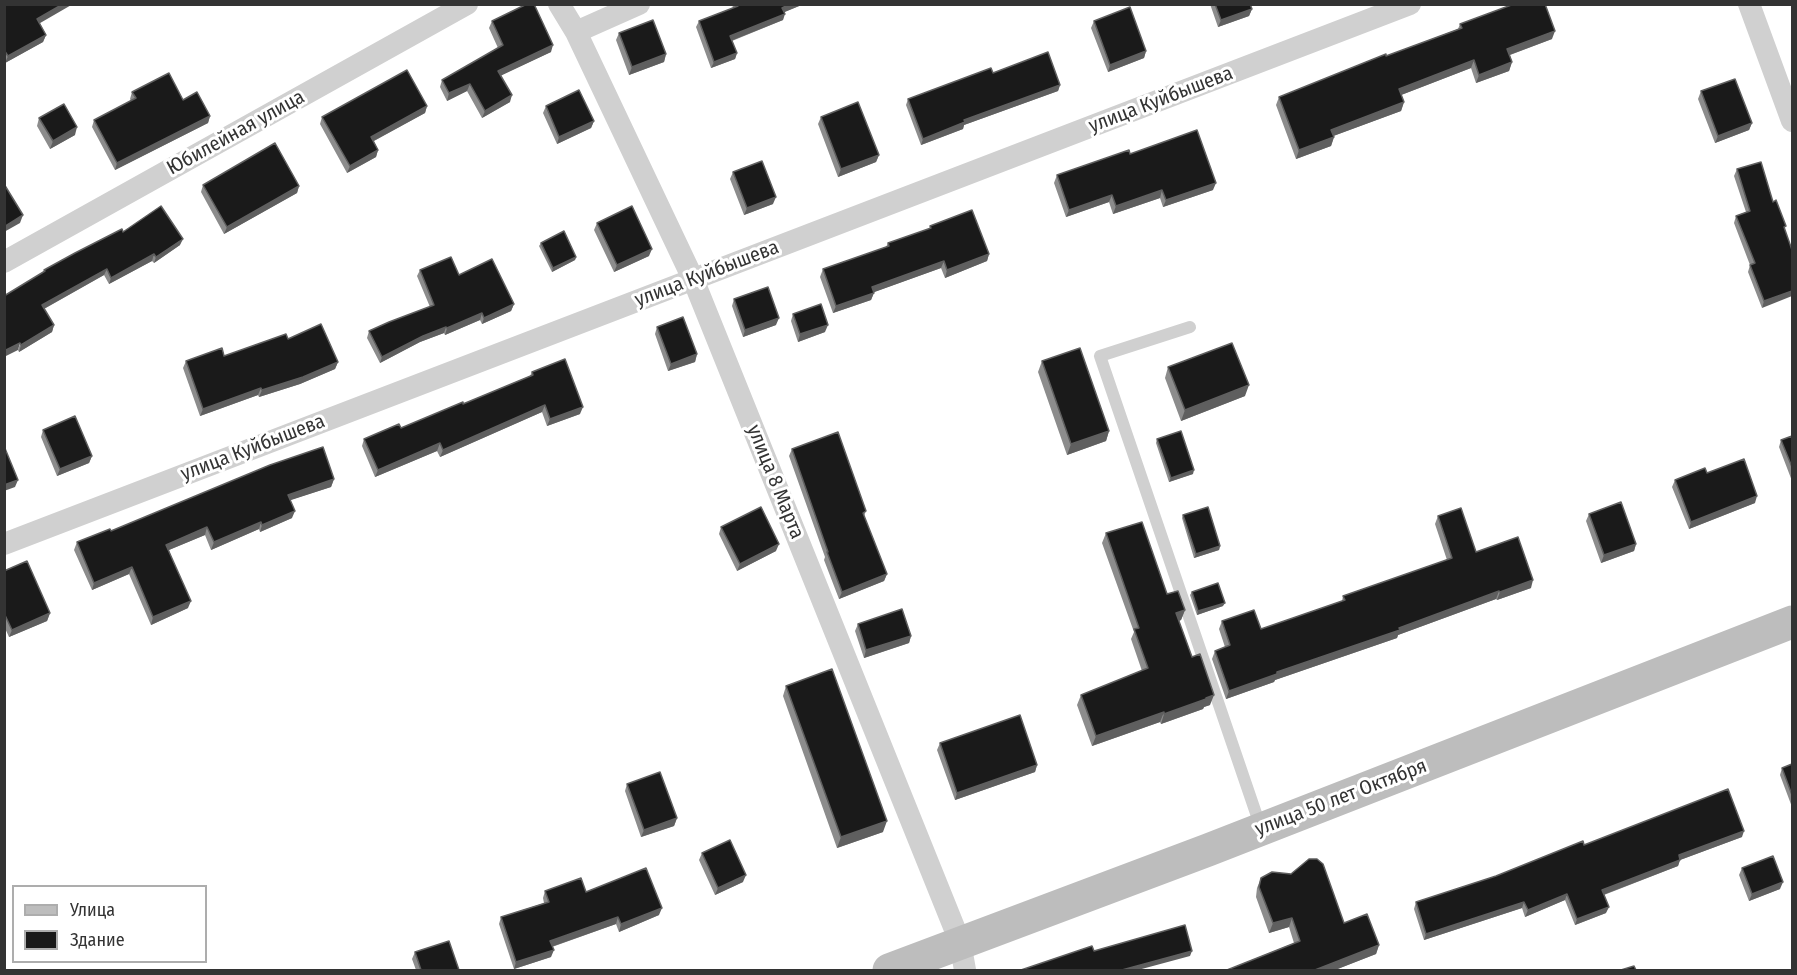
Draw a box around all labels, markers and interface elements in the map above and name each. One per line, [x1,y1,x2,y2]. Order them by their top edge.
street label: улица Куйбышева [1086,61,1236,139]
street label: Юбилейная улица [163,85,309,181]
street label: улица Куйбышева [632,235,782,313]
street label: улица Куйбышева [178,409,328,487]
street label: улица 8 Марта [741,421,809,543]
street label: улица 50 лет Октября [1252,754,1430,842]
legend [12,885,207,963]
text: Улица [70,899,115,921]
text: Здание [70,929,125,951]

